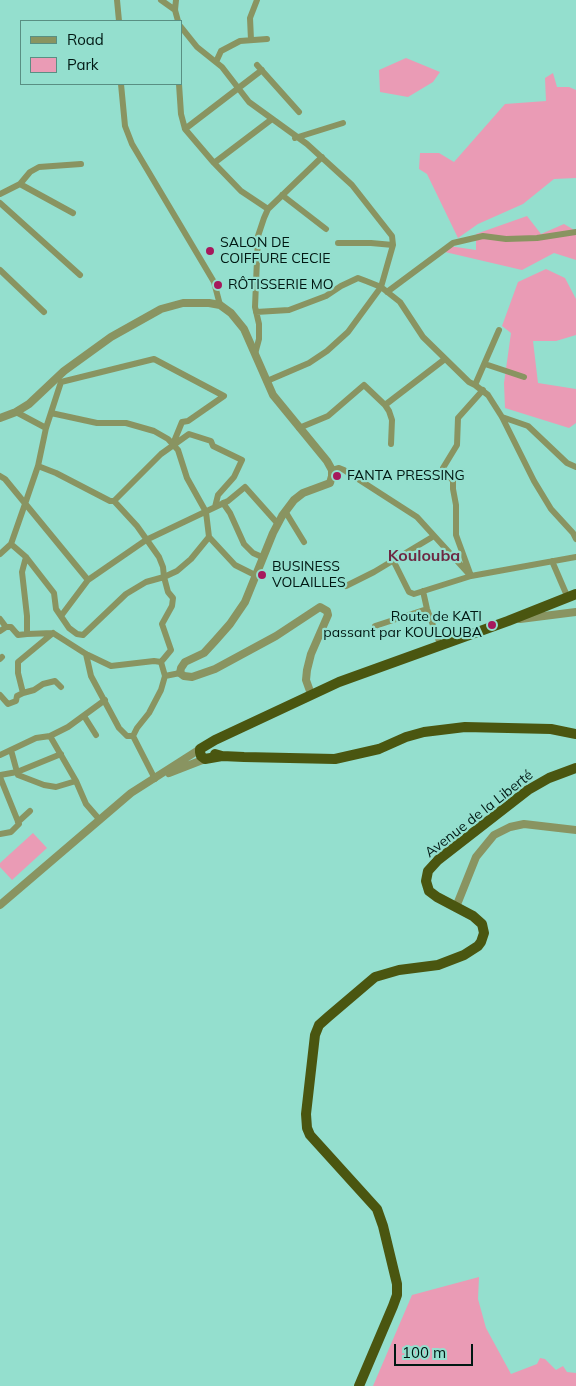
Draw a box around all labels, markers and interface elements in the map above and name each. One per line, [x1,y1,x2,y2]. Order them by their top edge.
legend [20,20,182,85]
text: Road [67,30,104,49]
text: Park [67,55,99,74]
place label: SALON DE COIFFURE CECIE [220,235,330,268]
marker: SALON DE COIFFURE CECIE [204,245,216,257]
place label: RÔTISSERIE MO [228,277,334,293]
marker: RÔTISSERIE MO [212,279,224,291]
place label: FANTA PRESSING [347,468,465,484]
marker: FANTA PRESSING [331,470,343,482]
district label: Koulouba [388,546,460,566]
place label: BUSINESS VOLAILLES [272,559,346,592]
marker: BUSINESS VOLAILLES [256,569,268,581]
place label: Route de KATI passant par KOULOUBA [323,609,482,642]
marker: Route de KATI passant par KOULOUBA [486,619,498,631]
street label: Avenue de la Liberté [422,767,536,861]
scale bar [396,1334,475,1366]
text: 100 m [402,1343,446,1362]

